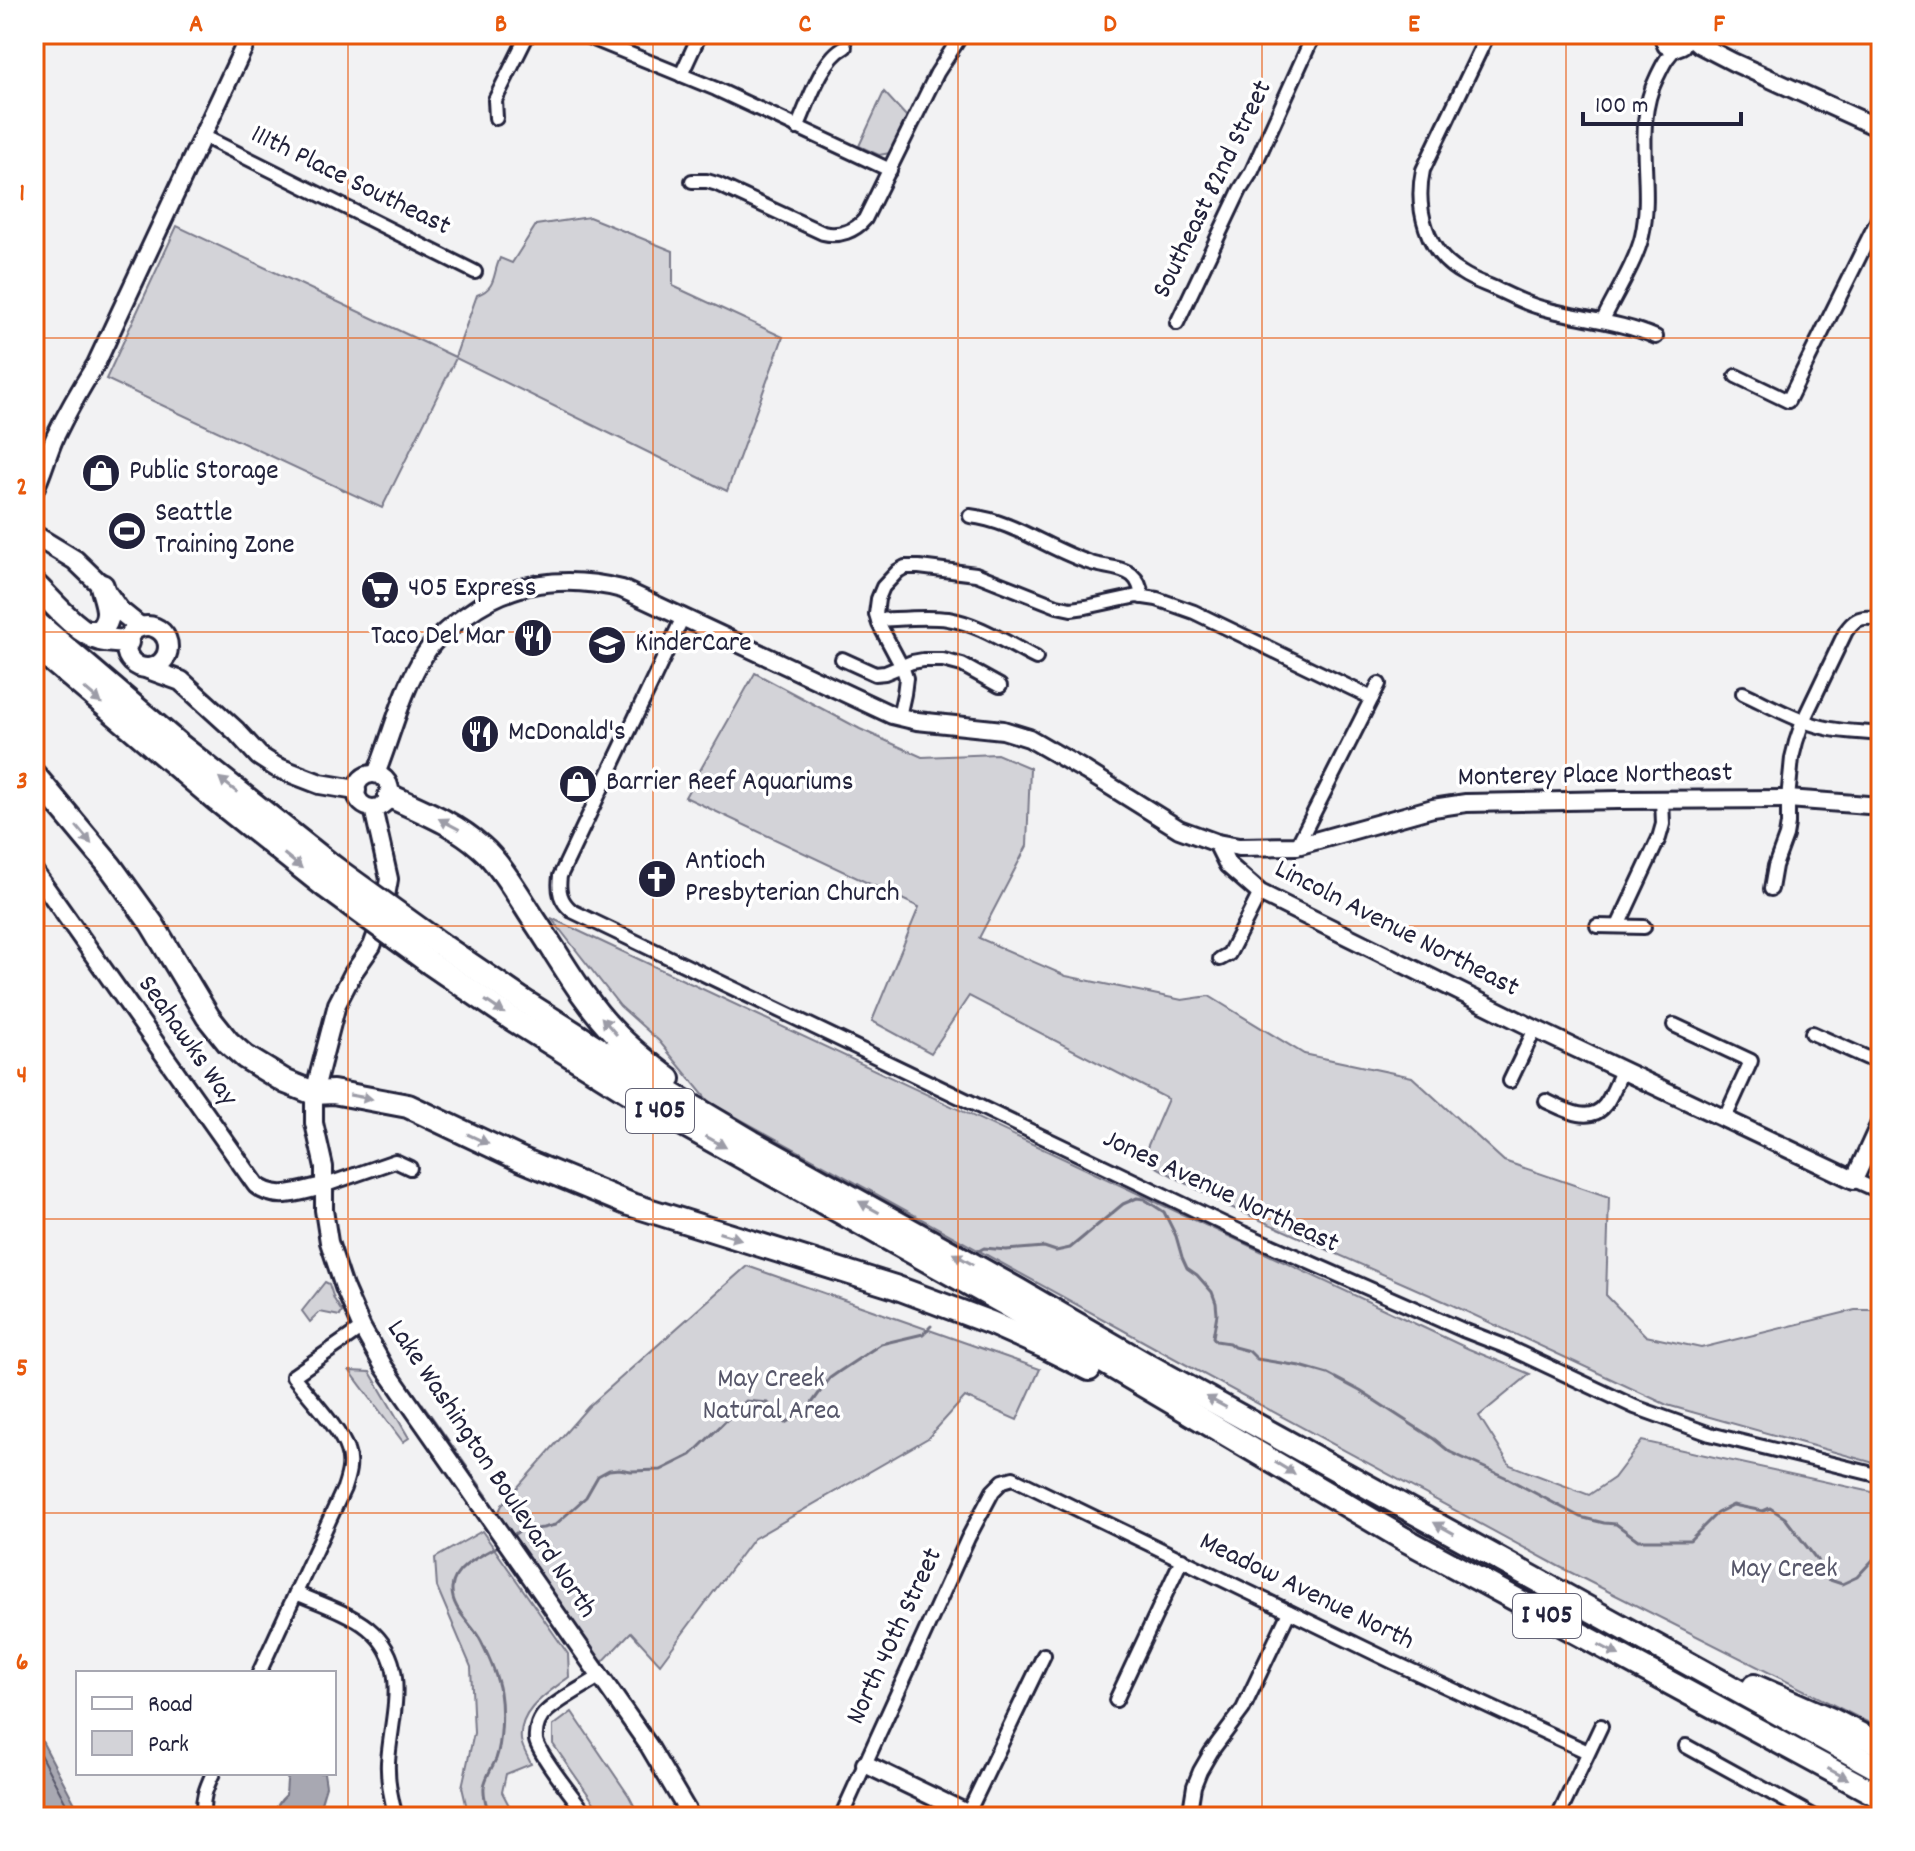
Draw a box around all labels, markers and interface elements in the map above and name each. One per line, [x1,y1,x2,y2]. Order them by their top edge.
text: A [189,7,203,44]
text: B [495,7,507,44]
text: C [799,7,812,44]
text: D [1103,7,1117,44]
text: E [1408,7,1420,44]
text: F [1713,7,1725,44]
street label: Southeast 82nd Street [1144,74,1284,306]
scale bar [1583,76,1741,126]
text: 100 m [1595,90,1648,124]
street label: 111th Place Southeast [243,116,457,248]
text: 1 [19,176,25,213]
shop icon: Public Storage [80,452,122,494]
place label: Public Storage [129,453,279,493]
text: 2 [16,470,28,507]
place label: Seattle Training Zone [155,495,295,567]
sports icon: Seattle Training Zone [106,510,148,552]
supermarket icon: 405 Express [359,569,401,611]
place label: 405 Express [408,570,537,610]
restaurant icon: Taco Del Mar [512,617,554,659]
place label: Taco Del Mar [371,618,506,658]
school or university icon: KinderCare [586,624,628,666]
place label: KinderCare [635,625,752,665]
one-way arrow [83,686,103,704]
restaurant icon: McDonald's [459,713,501,755]
place label: McDonald's [508,714,626,754]
street label: Monterey Place Northeast [1457,755,1733,799]
shop icon: Barrier Reef Aquariums [557,763,599,805]
text: 3 [16,764,28,801]
place label: Barrier Reef Aquariums [606,764,854,804]
one-way arrow [218,777,238,793]
one-way arrow [437,818,460,831]
one-way arrow [75,825,92,845]
place label: Antioch Presbyterian Church [685,843,900,915]
street label: Lincoln Avenue Northeast [1267,851,1525,1009]
one-way arrow [283,852,303,869]
church icon: Antioch Presbyterian Church [636,858,678,900]
street label: Seahawks Way [126,968,246,1116]
one-way arrow [484,999,505,1014]
one-way arrow [601,1016,619,1035]
text: 4 [17,1058,27,1095]
road number: I 405 [626,1089,694,1133]
one-way arrow [349,1092,374,1104]
street label: Jones Avenue Northeast [1095,1121,1345,1265]
one-way arrow [466,1132,490,1146]
one-way arrow [705,1136,728,1149]
one-way arrow [857,1200,880,1214]
one-way arrow [718,1230,742,1242]
one-way arrow [951,1253,974,1266]
street label: Lake Washington Boulevard North [375,1313,605,1627]
text: 5 [16,1351,28,1388]
park label: May Creek Natural Area [702,1361,840,1433]
one-way arrow [1205,1395,1227,1409]
one-way arrow [1274,1461,1296,1475]
one-way arrow [1433,1521,1455,1535]
street label: Meadow Avenue North [1192,1524,1420,1662]
street label: North 40th Street [838,1542,954,1732]
park label: May Creek [1730,1551,1838,1591]
road number: I 405 [1513,1594,1581,1638]
one-way arrow [1598,1643,1620,1657]
text: 6 [16,1645,28,1682]
legend [76,1671,336,1775]
text: Road [148,1689,193,1723]
text: Park [148,1729,189,1763]
one-way arrow [1826,1767,1849,1780]

